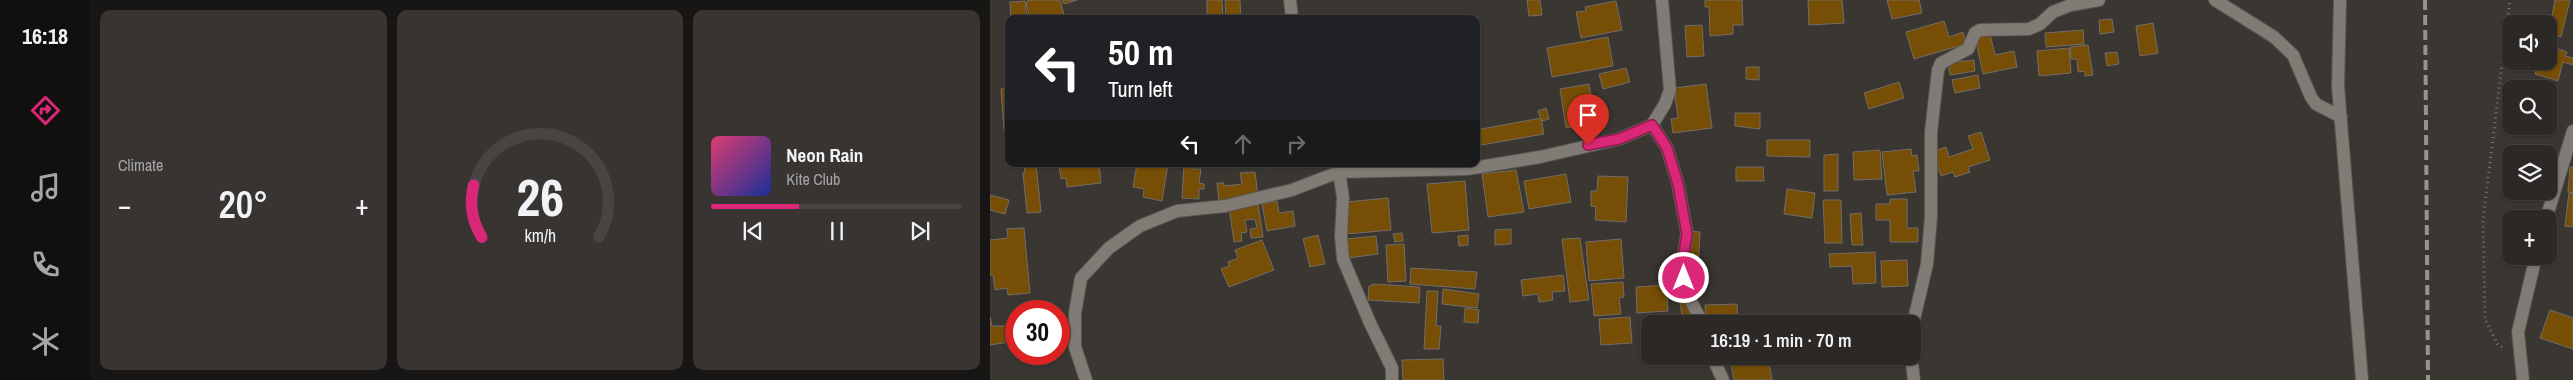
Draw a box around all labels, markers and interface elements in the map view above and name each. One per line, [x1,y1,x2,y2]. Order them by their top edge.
map controls [2502,15,2557,265]
button: sound [2502,15,2557,70]
text: 16:18 [22,21,68,51]
text: 50 m [1108,29,1173,76]
icon: left [1025,35,1090,100]
text: Turn left [1108,74,1173,104]
button: search [2502,80,2557,135]
icon: directions [28,93,63,128]
pin [1567,94,1609,145]
icon: arrive [1574,101,1602,129]
icon: left [1176,130,1204,158]
icon: ahead [1229,130,1257,158]
icon: right [1282,130,1310,158]
text: Neon Rain [786,142,863,168]
button: layers [2502,145,2557,200]
text: Climate [118,154,163,176]
text: 26 [516,162,564,232]
text: Kite Club [786,168,840,190]
icon: music [28,170,63,205]
text: 20° [218,179,268,230]
text: − [118,186,131,224]
text: + [355,186,369,224]
button: + [2502,210,2557,265]
icon: previous [739,217,767,245]
icon: pause [823,217,851,245]
icon: next [906,217,934,245]
text: km/h [524,224,556,248]
icon: phone [28,247,63,282]
position arrow [1657,251,1709,303]
speed limit sign: 30 [1005,300,1070,365]
icon: climate [28,324,63,359]
text: 16:19 · 1 min · 70 m [1711,327,1851,353]

